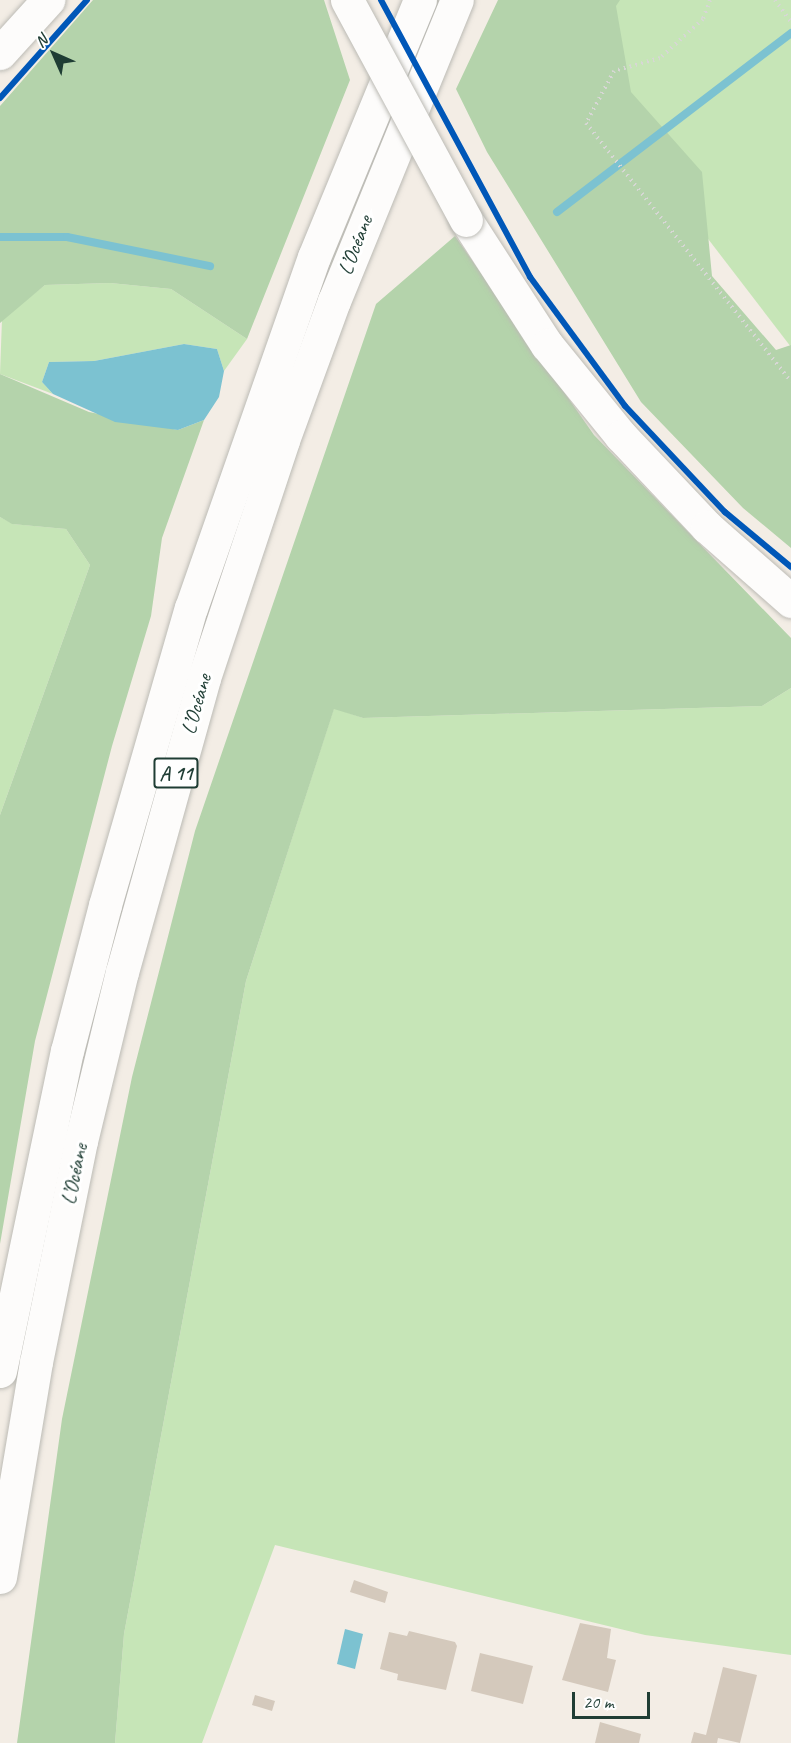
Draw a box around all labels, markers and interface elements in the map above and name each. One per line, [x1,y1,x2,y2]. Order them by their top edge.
north arrow [24,24,84,84]
text: N [31,31,52,52]
street label: L’Océane [332,212,378,278]
street label: L’Océane [175,671,217,737]
road number: A 11 [152,756,200,790]
street label: L’Océane [55,1141,93,1207]
scale bar [575,1680,653,1718]
text: 20 m [583,1691,614,1713]

